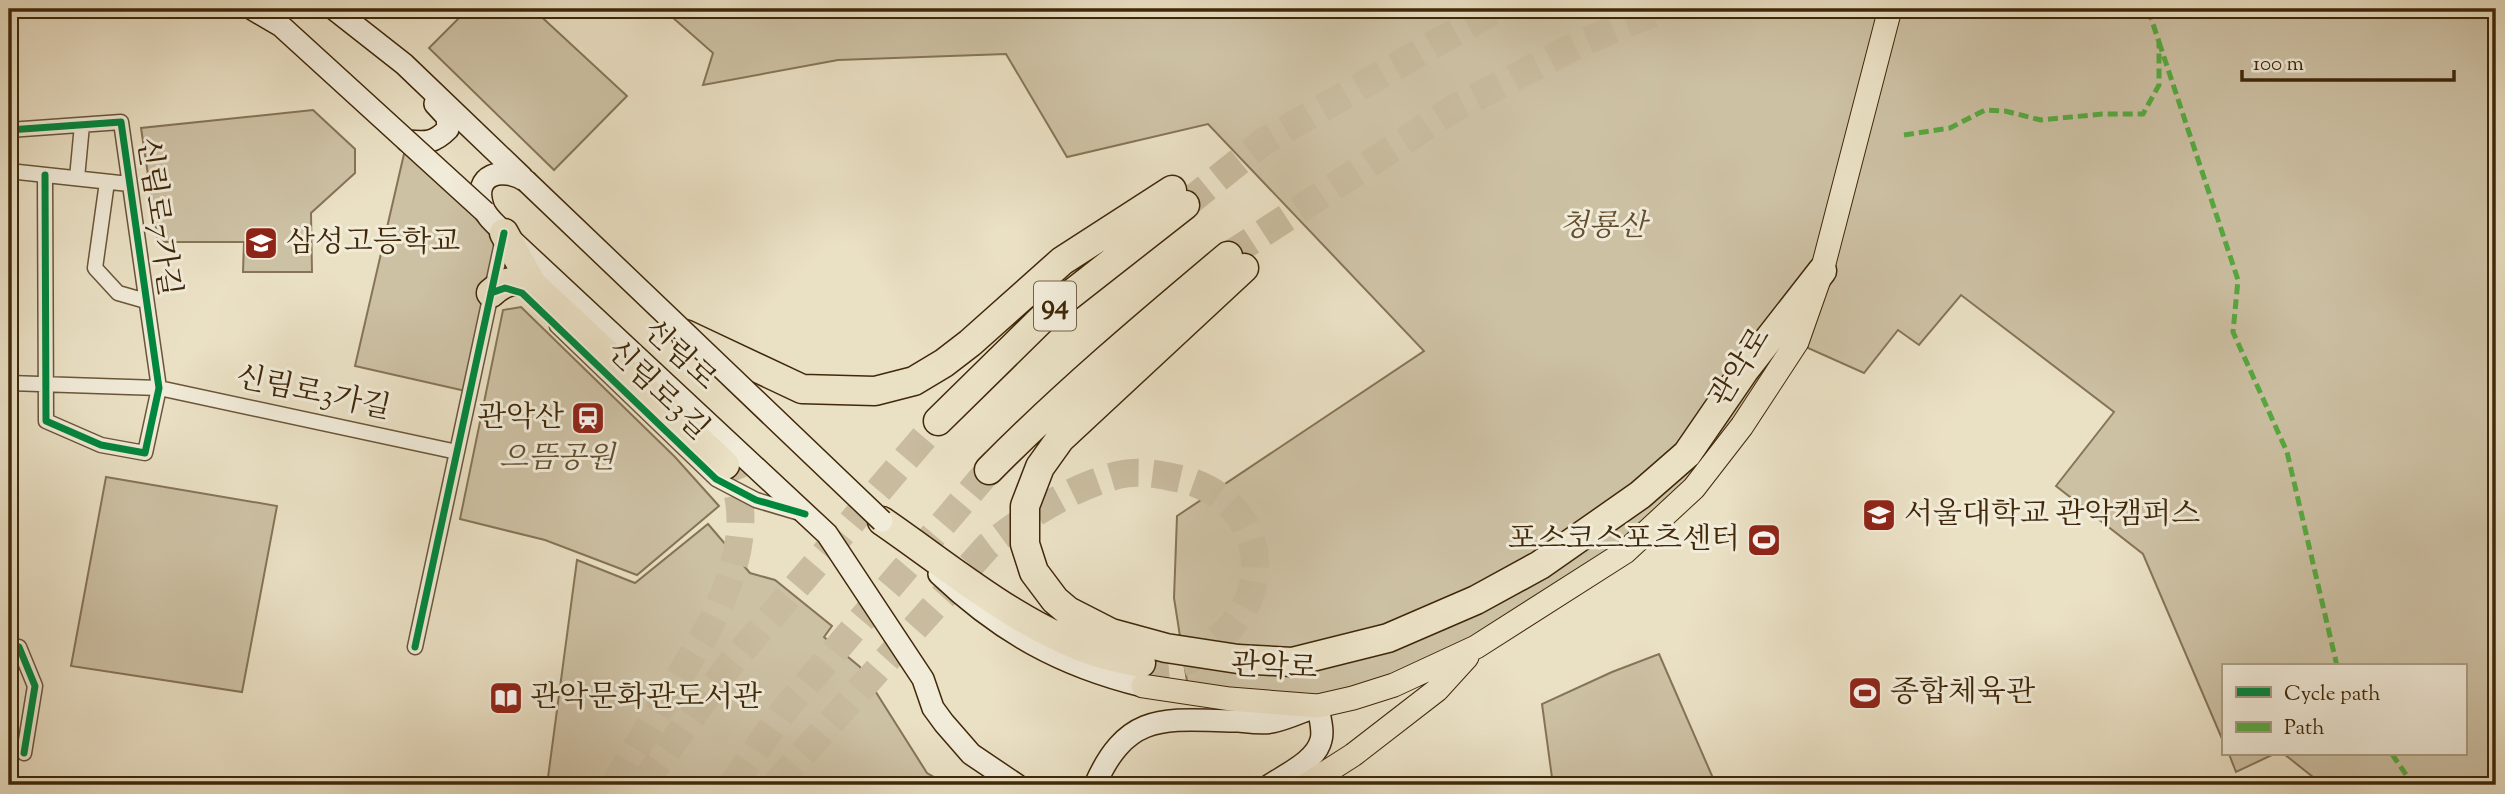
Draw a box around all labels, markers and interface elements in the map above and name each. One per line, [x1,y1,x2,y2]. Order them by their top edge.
scale bar [2242,38,2454,82]
text: 100 m [2253,50,2304,80]
street label: 신림로7가길 [125,135,189,299]
park label: 청룡산 [1560,206,1650,249]
place label: 삼성고등학교 [286,222,460,265]
school or university icon: 삼성고등학교 [242,224,280,262]
road number: 94 [1034,282,1076,330]
street label: 신림로 [633,311,725,401]
street label: 관악로 [1700,320,1782,416]
street label: 신림로3길 [596,331,718,451]
street label: 신림로3가길 [232,357,394,431]
place label: 관악산 [477,397,564,440]
station icon: 관악산 [569,399,607,437]
park label: 으뜸공원 [499,438,617,481]
place label: 서울대학교 관악캠퍼스 [1904,494,2200,537]
school or university icon: 서울대학교 관악캠퍼스 [1860,496,1898,534]
place label: 포스코스포츠센터 [1508,519,1740,562]
sports icon: 포스코스포츠센터 [1745,521,1783,559]
street label: 관악로 [1229,644,1319,692]
legend [2222,664,2466,756]
place label: 종합체육관 [1890,672,2036,715]
sports icon: 종합체육관 [1846,674,1884,712]
place label: 관악문화관도서관 [530,677,763,720]
library icon: 관악문화관도서관 [487,679,525,717]
text: Cycle path [2284,680,2381,710]
text: Path [2284,714,2325,744]

